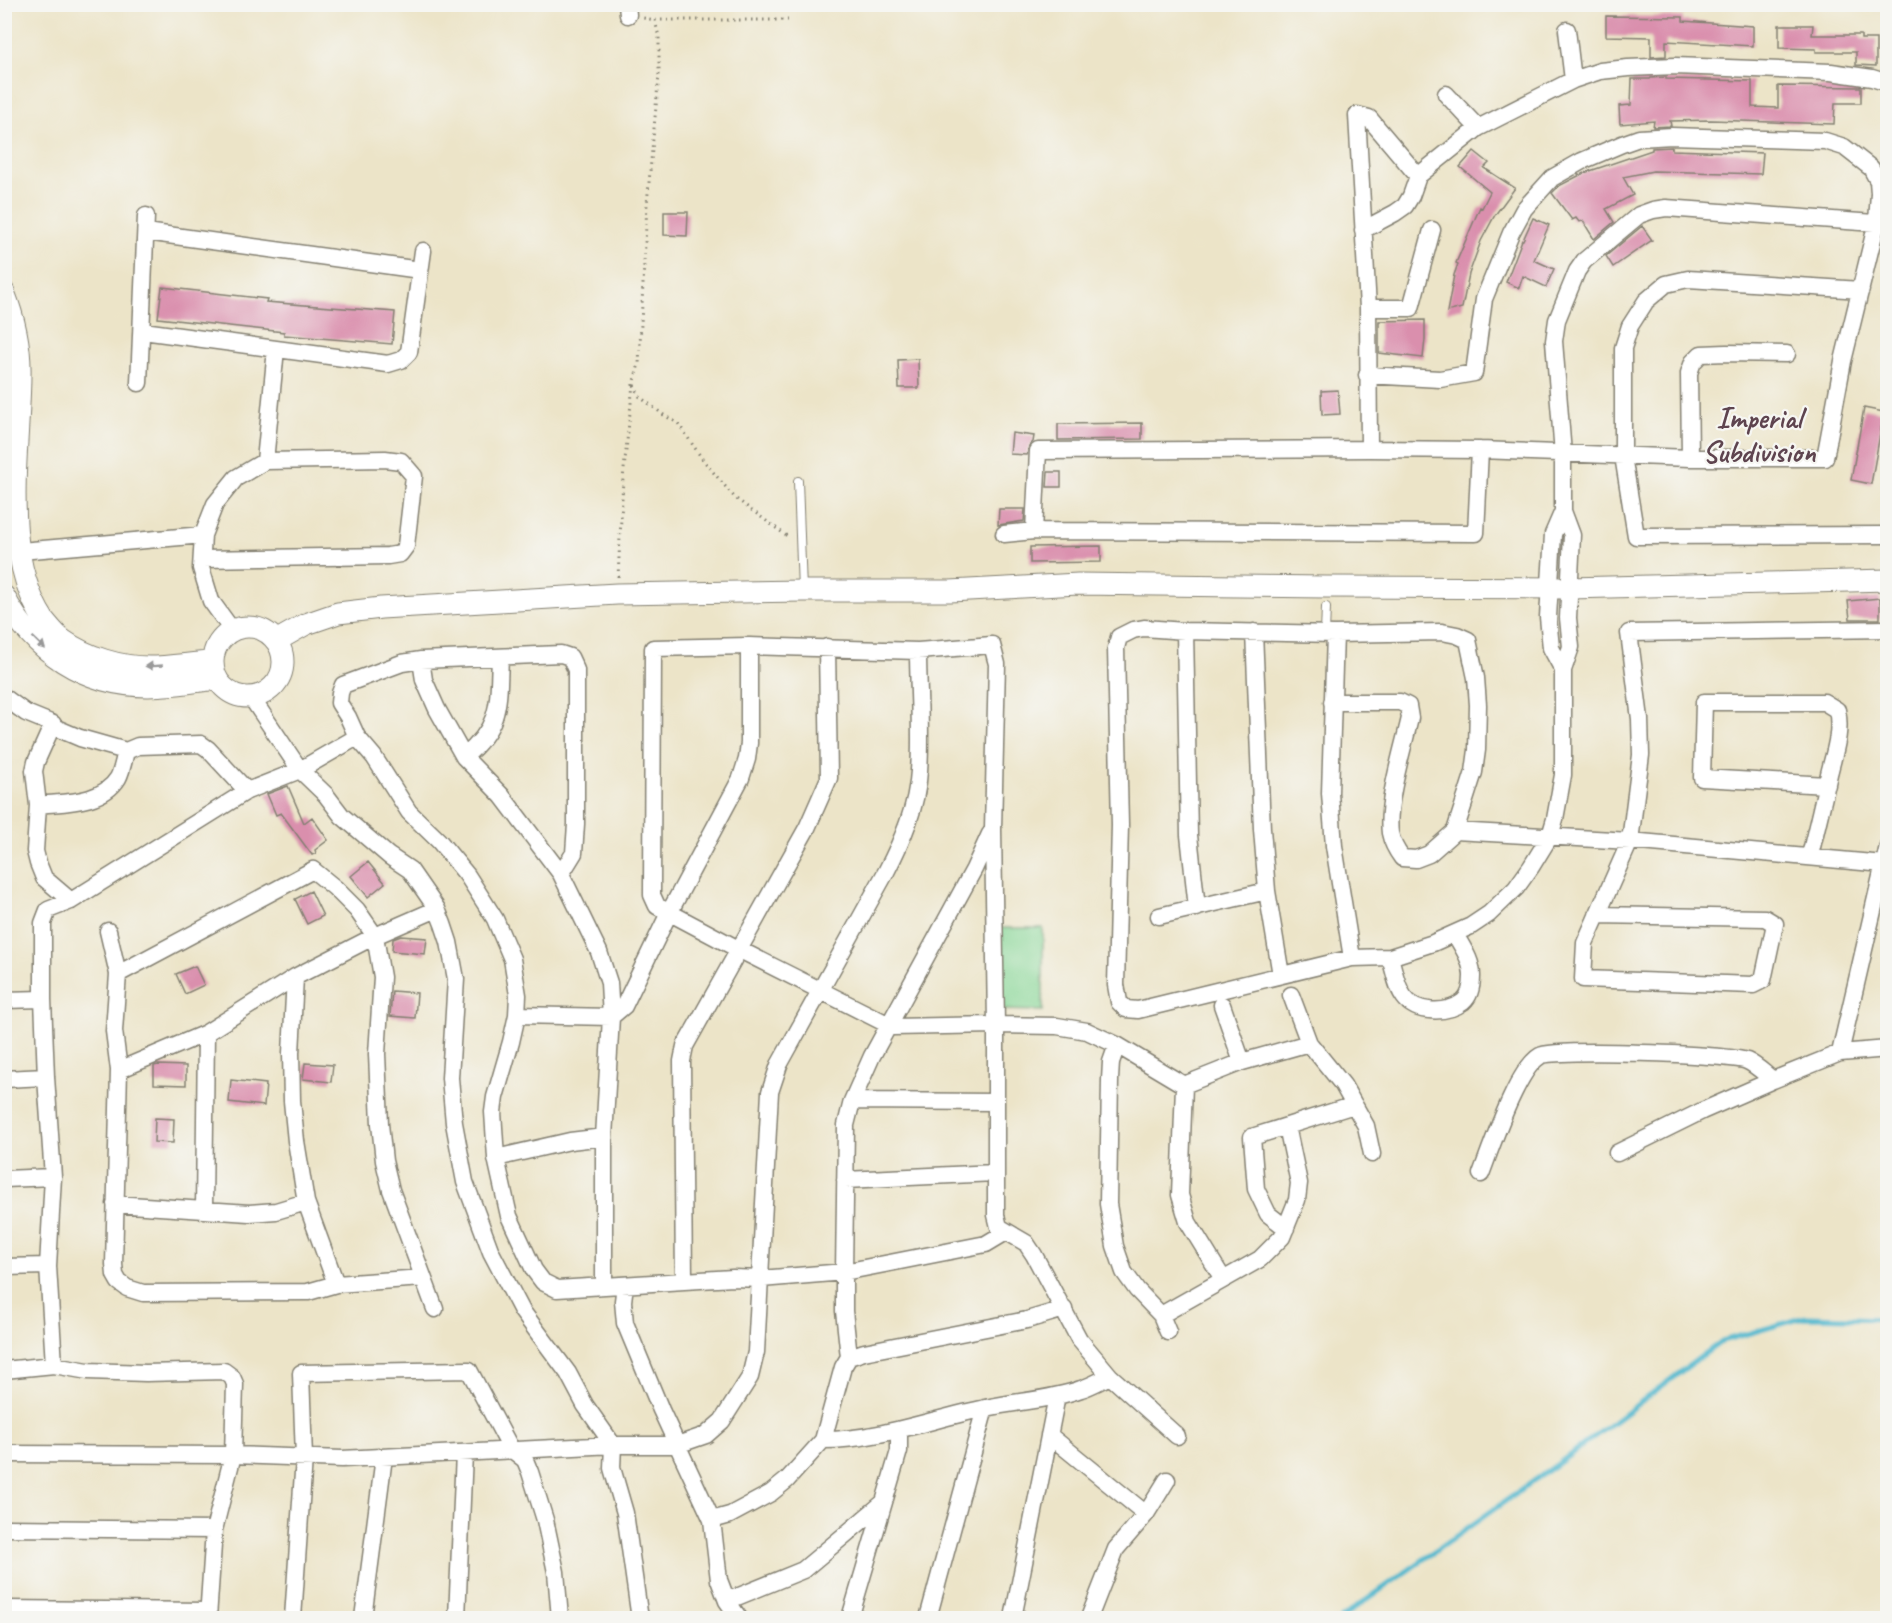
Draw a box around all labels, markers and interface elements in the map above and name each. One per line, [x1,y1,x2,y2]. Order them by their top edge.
district label: Imperial Subdivision [1702,399,1817,471]
one-way arrow [31,636,46,650]
one-way arrow [144,661,163,670]

